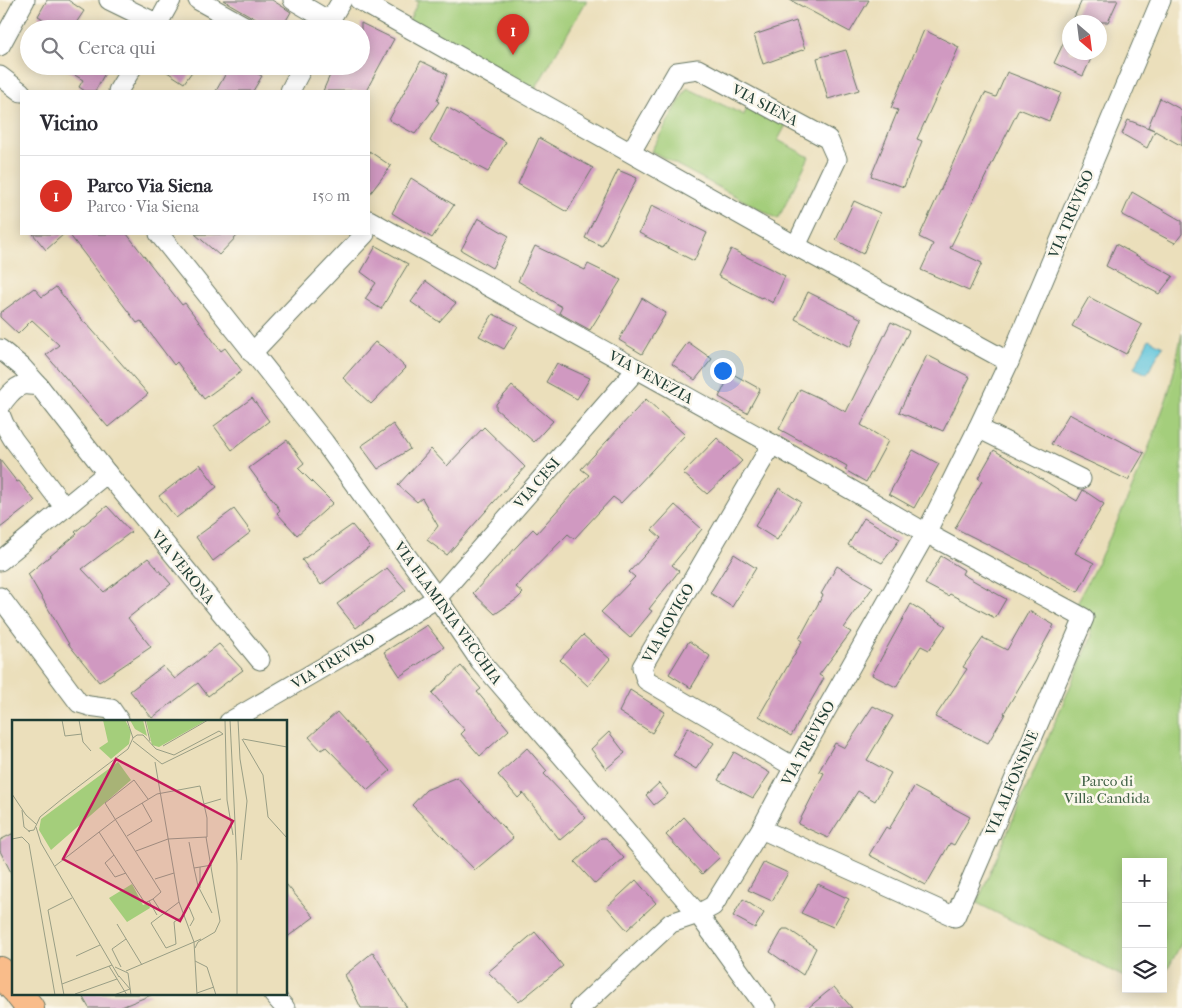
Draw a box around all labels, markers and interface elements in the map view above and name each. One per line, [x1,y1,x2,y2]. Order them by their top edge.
pin: 1 [497,14,529,55]
north arrow [1062,15,1107,60]
search box [20,20,370,75]
icon: search [38,34,66,62]
text: Cerca qui [78,37,156,59]
street label: VIA SIENA [728,80,801,130]
text: Vicino [40,111,98,135]
street label: VIA TREVISO [1044,167,1098,262]
text: Parco Via Siena [87,175,212,197]
text: 1 [53,186,59,205]
text: 150 m [312,186,350,205]
text: Parco · Via Siena [87,197,199,216]
street label: VIA VENEZIA [605,346,697,408]
your location [710,358,736,384]
street label: VIA CESI [509,454,564,513]
street label: VIA VERONA [147,525,219,608]
street label: VIA FLAMINIA VECCHIA [390,537,506,688]
street label: VIA ROVIGO [638,580,698,667]
street label: VIA TREVISO [287,629,378,693]
street label: VIA TREVISO [777,697,839,789]
inset map [12,720,288,996]
street label: VIA ALFONSINE [981,728,1042,839]
park label: Parco di Villa Candida [1063,772,1151,807]
map controls [1122,858,1167,993]
button: + [1122,858,1167,903]
button: − [1122,903,1167,948]
button: layers [1122,948,1167,993]

